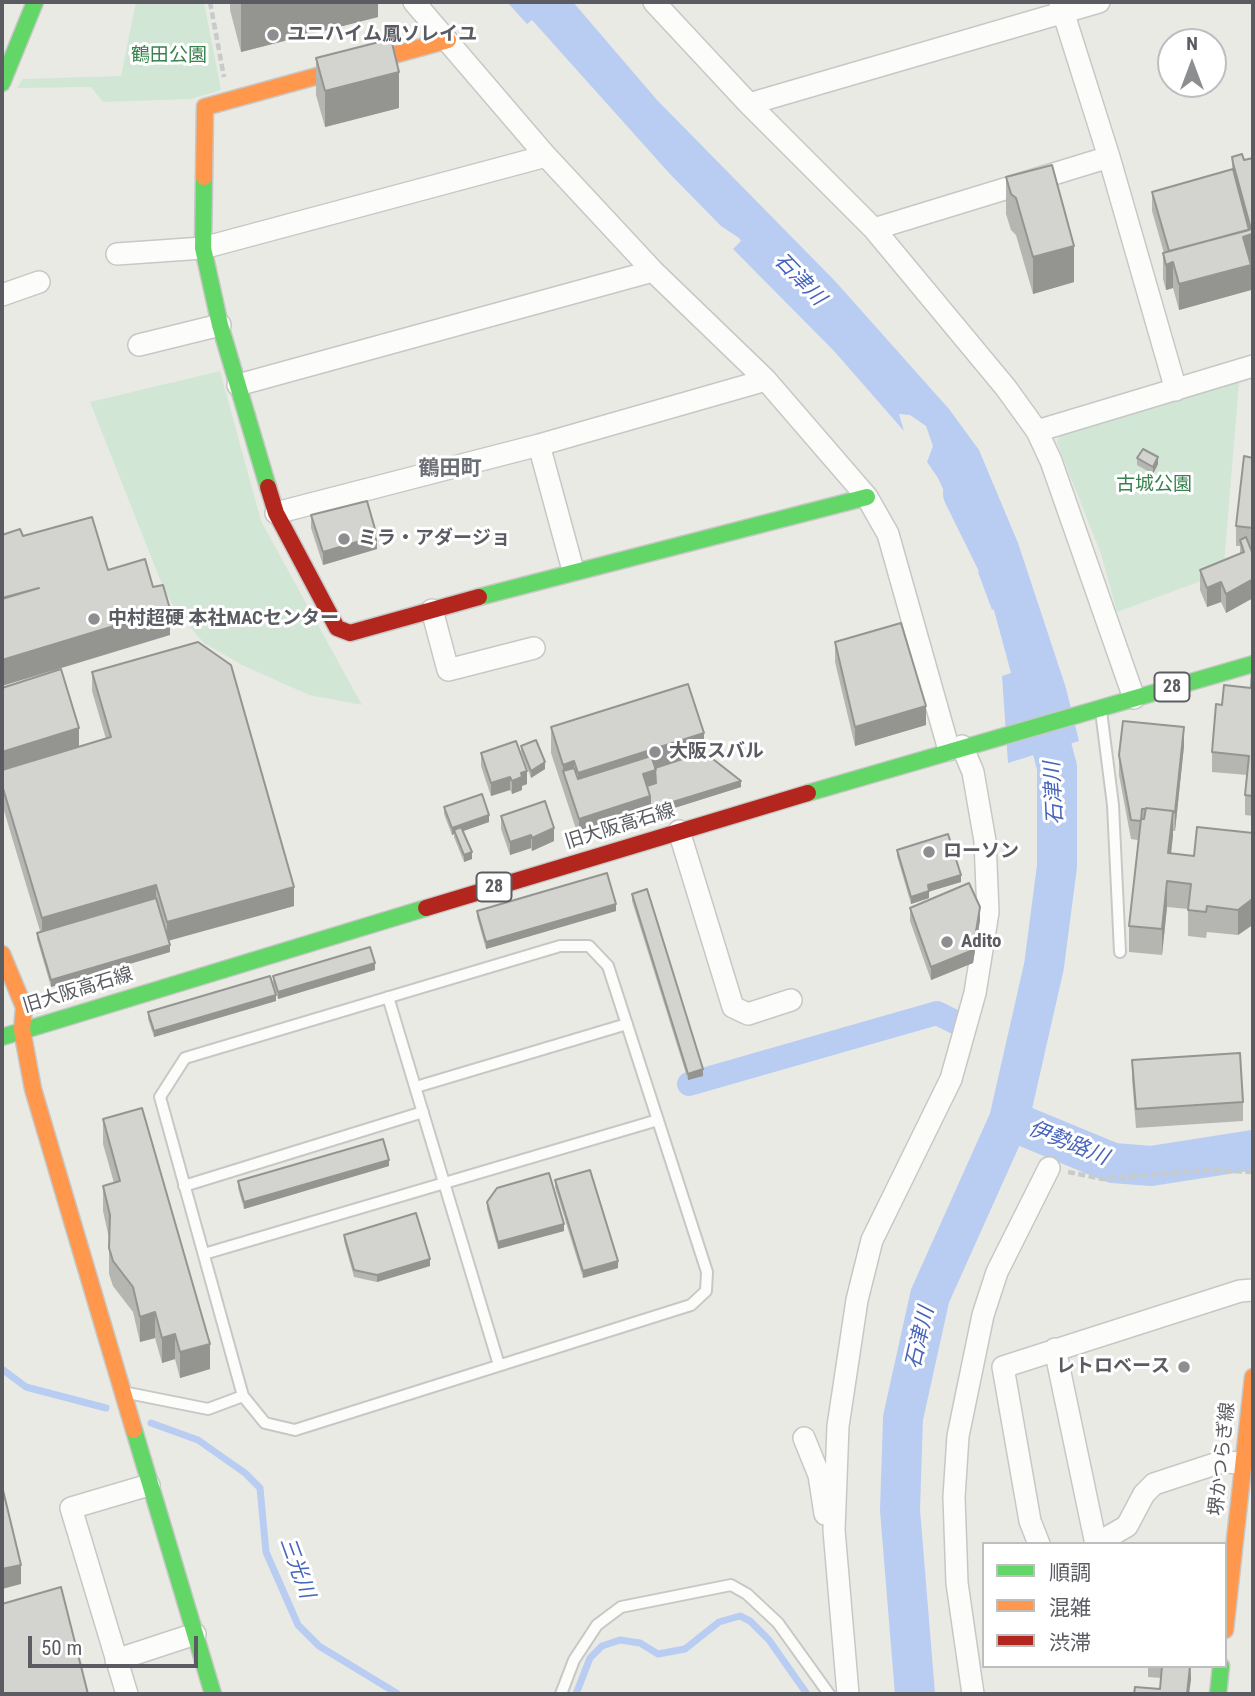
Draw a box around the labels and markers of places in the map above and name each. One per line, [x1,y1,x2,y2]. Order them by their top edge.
place label: ユニハイム鳳ソレイユ [287,24,477,46]
marker: ユニハイム鳳ソレイユ [265,27,281,43]
place label: ミラ・アダージョ [358,528,510,550]
marker: ミラ・アダージョ [336,531,352,547]
place label: 中村超硬 本社MACセンター [108,608,339,630]
marker: 中村超硬 本社MACセンター [86,611,102,627]
place label: 大阪スバル [669,741,764,763]
marker: 大阪スバル [647,744,663,760]
place label: ローソン [943,841,1019,863]
marker: ローソン [921,844,937,860]
place label: Adito [961,931,1002,953]
marker: Adito [939,934,955,950]
place label: レトロベース [1056,1356,1170,1378]
marker: レトロベース [1176,1359,1192,1375]

